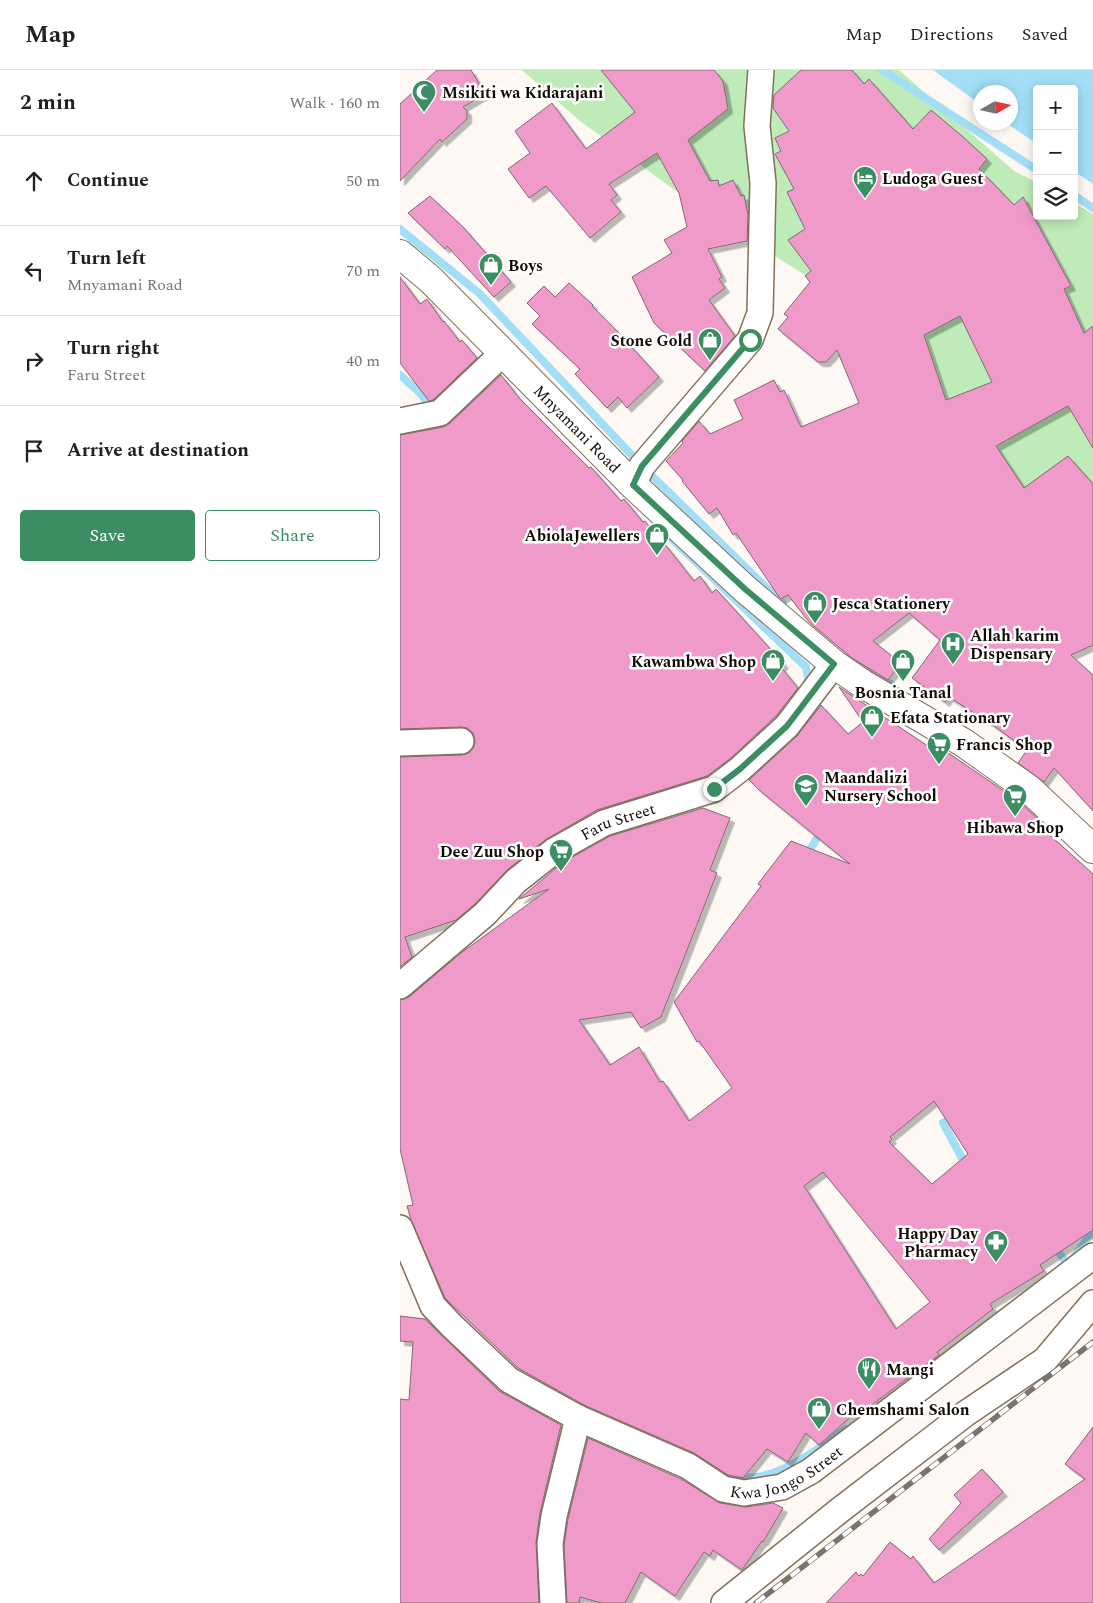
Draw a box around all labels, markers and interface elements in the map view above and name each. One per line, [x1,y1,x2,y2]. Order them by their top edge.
text: Map [25,17,75,53]
text: Map [846,21,882,48]
text: Directions [910,21,994,48]
text: Saved [1022,21,1068,48]
mosque icon: Msikiti wa Kidarajani [411,79,437,113]
place label: Msikiti wa Kidarajani [442,81,603,105]
north arrow [973,85,1018,130]
map controls [1033,85,1078,220]
button: + [1033,85,1078,130]
text: 2 min [20,87,76,119]
text: Walk · 160 m [289,91,380,115]
button: − [1033,130,1078,175]
hotel icon: Ludoga Guest [852,165,878,199]
text: Continue [67,166,149,195]
icon: ahead [20,167,48,195]
place label: Ludoga Guest [882,167,983,191]
text: 50 m [346,169,380,193]
button: layers [1033,175,1078,220]
text: Turn left [67,244,146,273]
shop icon: Boys [478,252,504,286]
place label: Boys [508,254,543,278]
icon: left [20,257,48,285]
text: 70 m [346,259,380,283]
text: Mnyamani Road [67,273,183,297]
shop icon: Stone Gold [697,327,723,361]
place label: Stone Gold [611,329,692,353]
route start [739,329,762,352]
text: Turn right [67,334,160,363]
icon: right [20,347,48,375]
text: 40 m [346,349,380,373]
text: Faru Street [67,363,146,387]
street label: Mnyamani Road [527,380,626,479]
text: Arrive at destination [67,436,249,465]
icon: arrive [20,437,48,465]
button: Save [20,510,195,561]
button: Share [205,510,380,561]
shop icon: AbiolaJewellers [644,522,670,556]
place label: AbiolaJewellers [525,524,640,548]
shop icon: Jesca Stationery [802,590,828,624]
place label: Jesca Stationery [832,592,951,616]
place label: Allah karim Dispensary [970,624,1060,666]
hospital icon: Allah karim Dispensary [940,631,966,665]
shop icon: Kawambwa Shop [760,648,786,682]
shop icon: Bosnia Tanal [890,648,916,682]
place label: Kawambwa Shop [631,650,756,674]
place label: Bosnia Tanal [854,681,952,705]
shop icon: Efata Stationary [859,704,885,738]
place label: Efata Stationary [890,706,1011,730]
supermarket icon: Francis Shop [926,731,952,765]
place label: Francis Shop [956,733,1052,757]
place label: Maandalizi Nursery School [824,766,937,808]
school or university icon: Maandalizi Nursery School [793,773,819,807]
route end [703,778,726,801]
supermarket icon: Hibawa Shop [1002,783,1028,817]
street label: Faru Street [576,797,659,847]
place label: Hibawa Shop [966,816,1064,840]
supermarket icon: Dee Zuu Shop [548,838,574,872]
place label: Dee Zuu Shop [440,840,544,864]
place label: Happy Day Pharmacy [897,1222,979,1264]
pharmacy icon: Happy Day Pharmacy [983,1229,1009,1263]
restaurant icon: Mangi [856,1356,882,1390]
place label: Mangi [886,1358,934,1382]
shop icon: Chemshami Salon [806,1396,832,1430]
place label: Chemshami Salon [836,1398,970,1422]
street label: Kwa Jongo Street [728,1440,848,1506]

